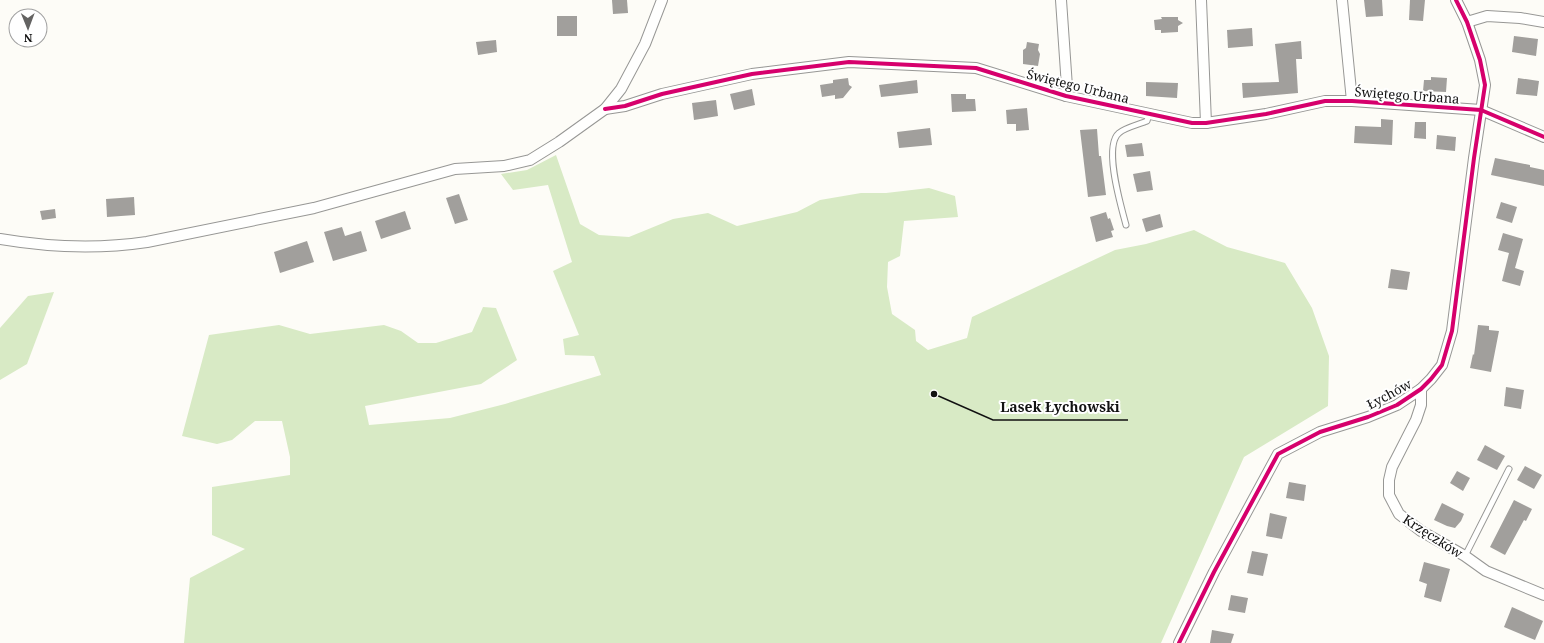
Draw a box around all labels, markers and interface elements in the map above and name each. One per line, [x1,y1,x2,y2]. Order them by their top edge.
north arrow [8,8,48,48]
text: N [23,31,33,46]
street label: Świętego Urbana [1025,65,1131,107]
street label: Świętego Urbana [1354,82,1460,108]
street label: Łychów [1363,374,1415,413]
callout: Lasek Łychowski [993,394,1128,420]
text: Lasek Łychowski [1000,397,1120,416]
street label: Krzęczków [1400,510,1467,562]

